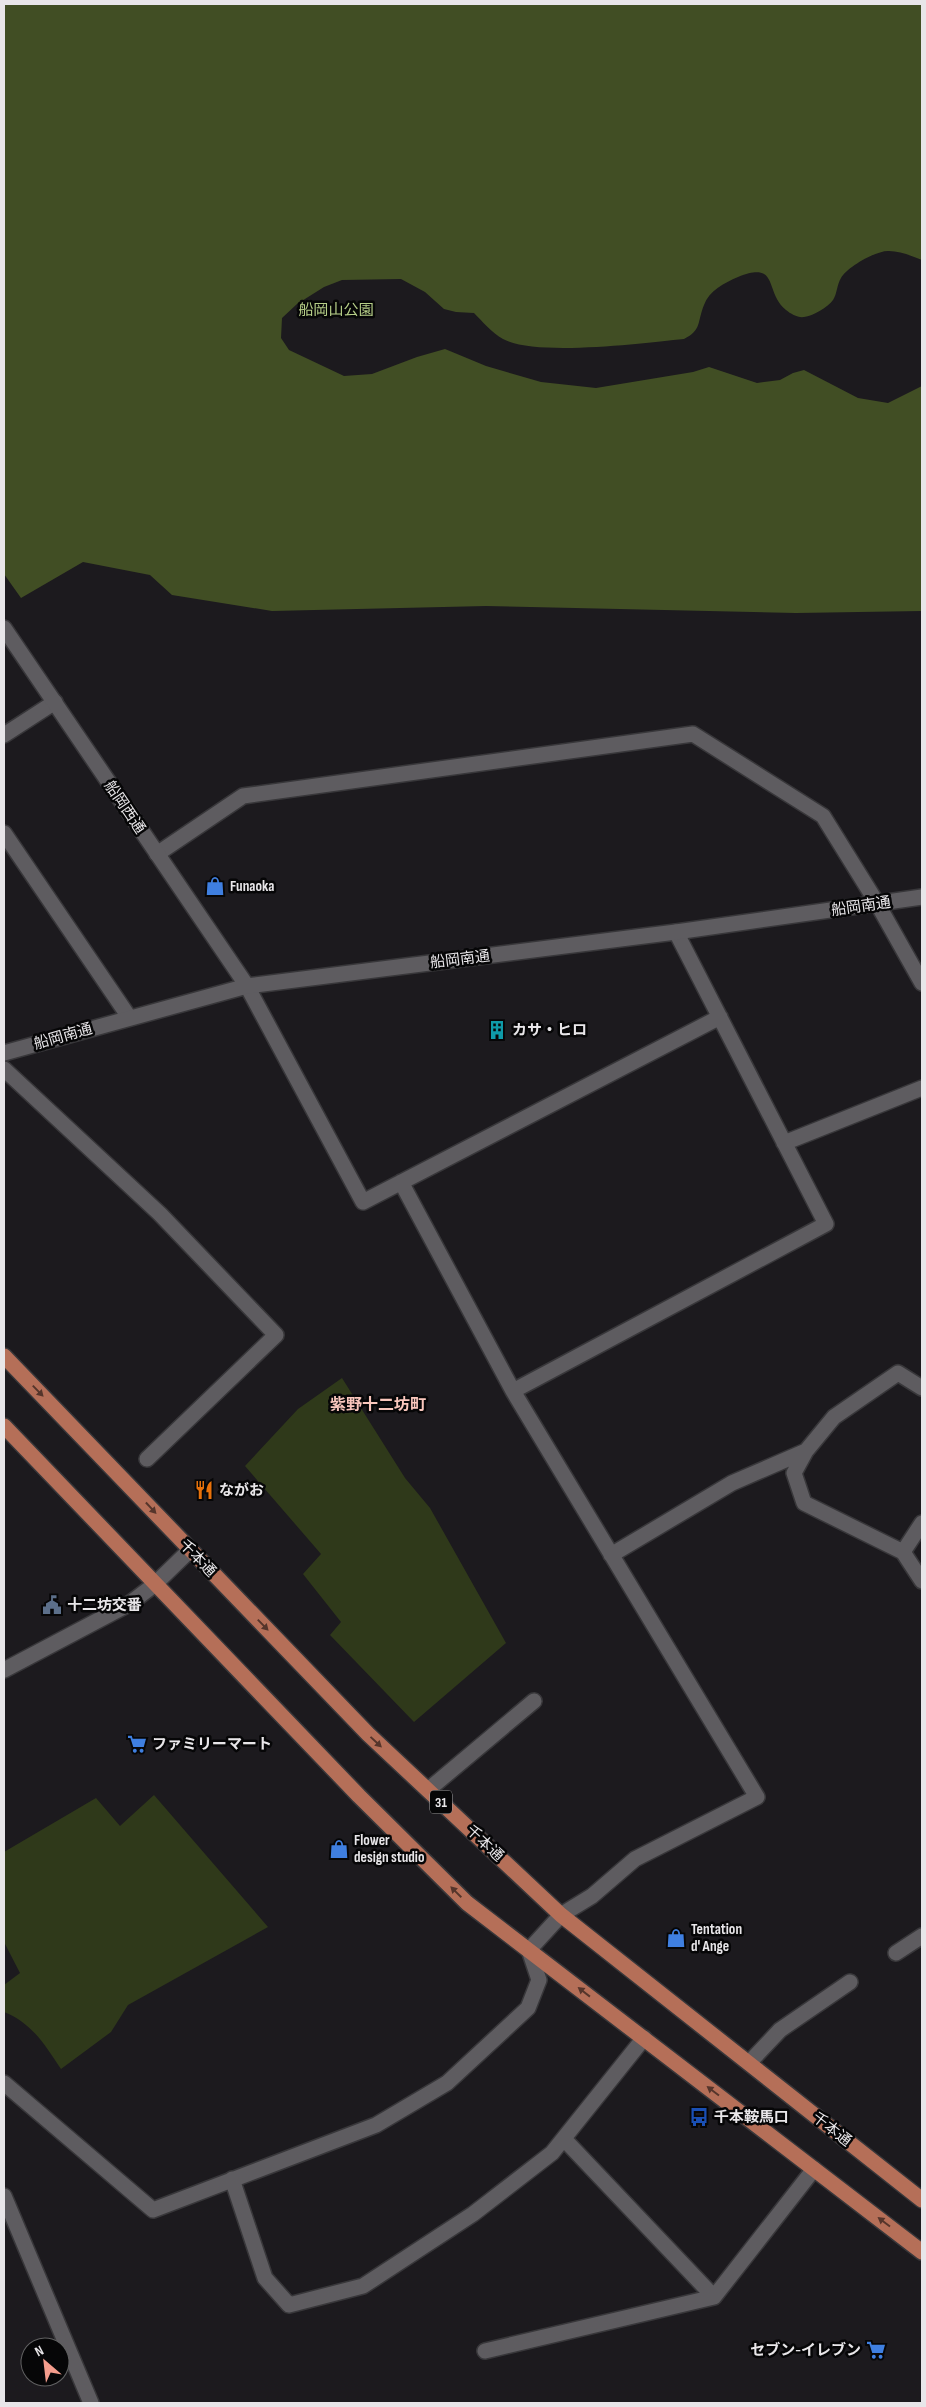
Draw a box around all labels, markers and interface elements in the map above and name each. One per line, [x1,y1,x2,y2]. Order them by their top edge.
park label: 船岡山公園 [298,301,374,320]
street label: 船岡西通 [100,777,149,837]
shop icon: Funaoka [204,875,226,897]
place label: Funaoka [230,877,274,896]
street label: 船岡南通 [830,893,892,920]
street label: 船岡南通 [429,946,491,973]
street label: 船岡南通 [32,1019,95,1054]
building icon: カサ・ヒロ [486,1019,508,1041]
place label: カサ・ヒロ [512,1021,587,1040]
one-way arrow [32,1385,44,1397]
district label: 紫野十二坊町 [330,1396,426,1415]
restaurant icon: ながお [193,1479,215,1501]
place label: ながお [219,1481,264,1500]
one-way arrow [145,1502,157,1514]
street label: 千本通 [175,1536,220,1581]
public building icon: 十二坊交番 [41,1594,63,1616]
place label: 十二坊交番 [67,1596,142,1615]
one-way arrow [257,1619,269,1631]
supermarket icon: ファミリーマート [126,1733,148,1755]
place label: ファミリーマート [152,1735,272,1754]
one-way arrow [370,1736,382,1748]
road number: 31 [430,1790,452,1814]
street label: 千本通 [462,1821,508,1866]
place label: Flower design studio [354,1831,424,1867]
shop icon: Flower design studio [328,1838,350,1860]
one-way arrow [451,1886,463,1898]
place label: Tentation d' Ange [691,1920,742,1956]
shop icon: Tentation d' Ange [665,1927,687,1949]
one-way arrow [578,1987,591,1998]
one-way arrow [707,2086,720,2097]
bus stop icon: 千本鞍馬口 [688,2106,710,2128]
place label: 千本鞍馬口 [714,2108,789,2127]
street label: 千本通 [808,2108,855,2151]
one-way arrow [877,2217,891,2227]
north arrow [20,2337,70,2387]
supermarket icon: セブン-イレブン [865,2339,887,2361]
place label: セブン-イレブン [750,2341,861,2360]
text: N [32,2342,46,2360]

